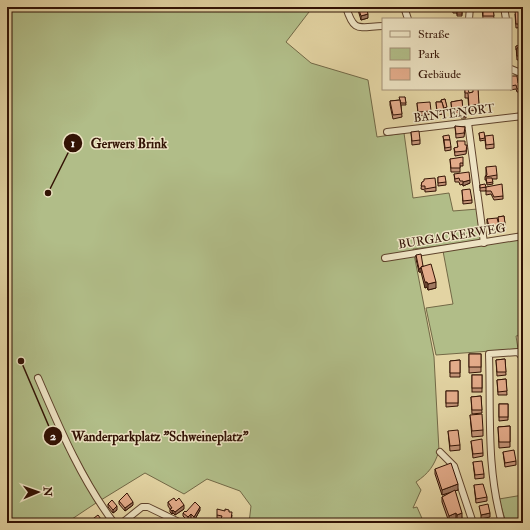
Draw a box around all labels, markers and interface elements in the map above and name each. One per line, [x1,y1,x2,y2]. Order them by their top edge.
legend [382,18,512,90]
text: Straße [418,27,449,42]
text: Park [418,47,440,62]
text: Gebäude [418,67,461,82]
street label: BANTENORT [413,101,495,126]
callout: Gerwers Brink [63,131,175,156]
text: 1 [71,136,75,151]
text: Gerwers Brink [91,136,168,152]
street label: BURGACKERWEG [397,221,507,252]
callout: Wanderparkplatz "Schweineplatz" [43,424,256,449]
text: 2 [50,429,56,444]
text: Wanderparkplatz "Schweineplatz" [70,429,249,446]
north arrow [18,472,58,512]
text: N [41,486,54,498]

